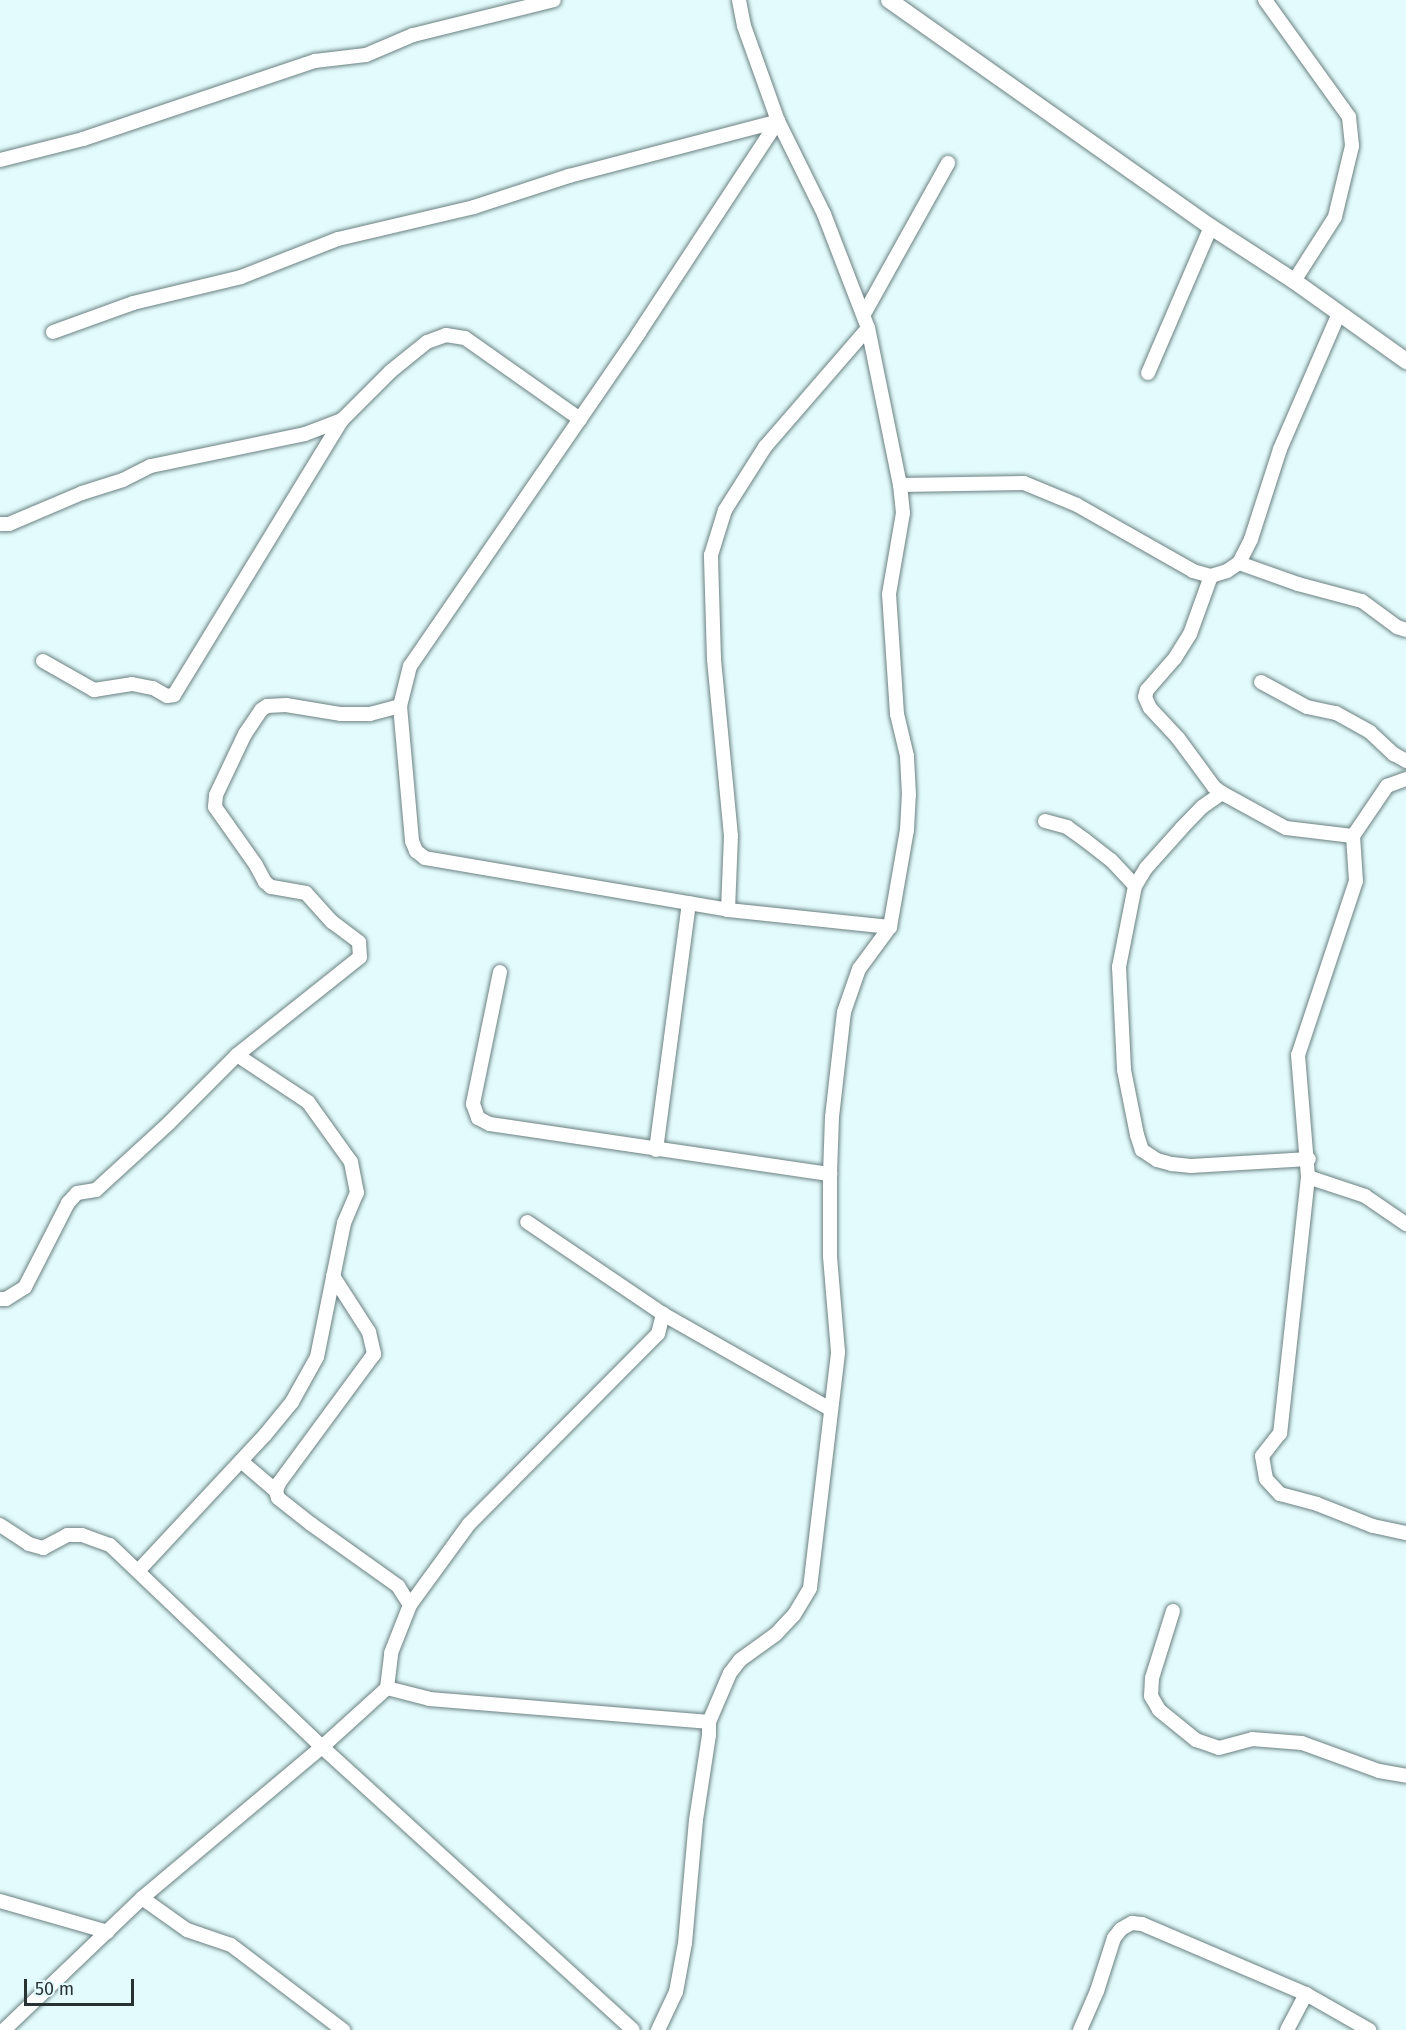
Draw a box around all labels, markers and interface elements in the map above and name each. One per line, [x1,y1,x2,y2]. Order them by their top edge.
scale bar [27,1967,136,2005]
text: 50 m [35,1978,74,2000]

